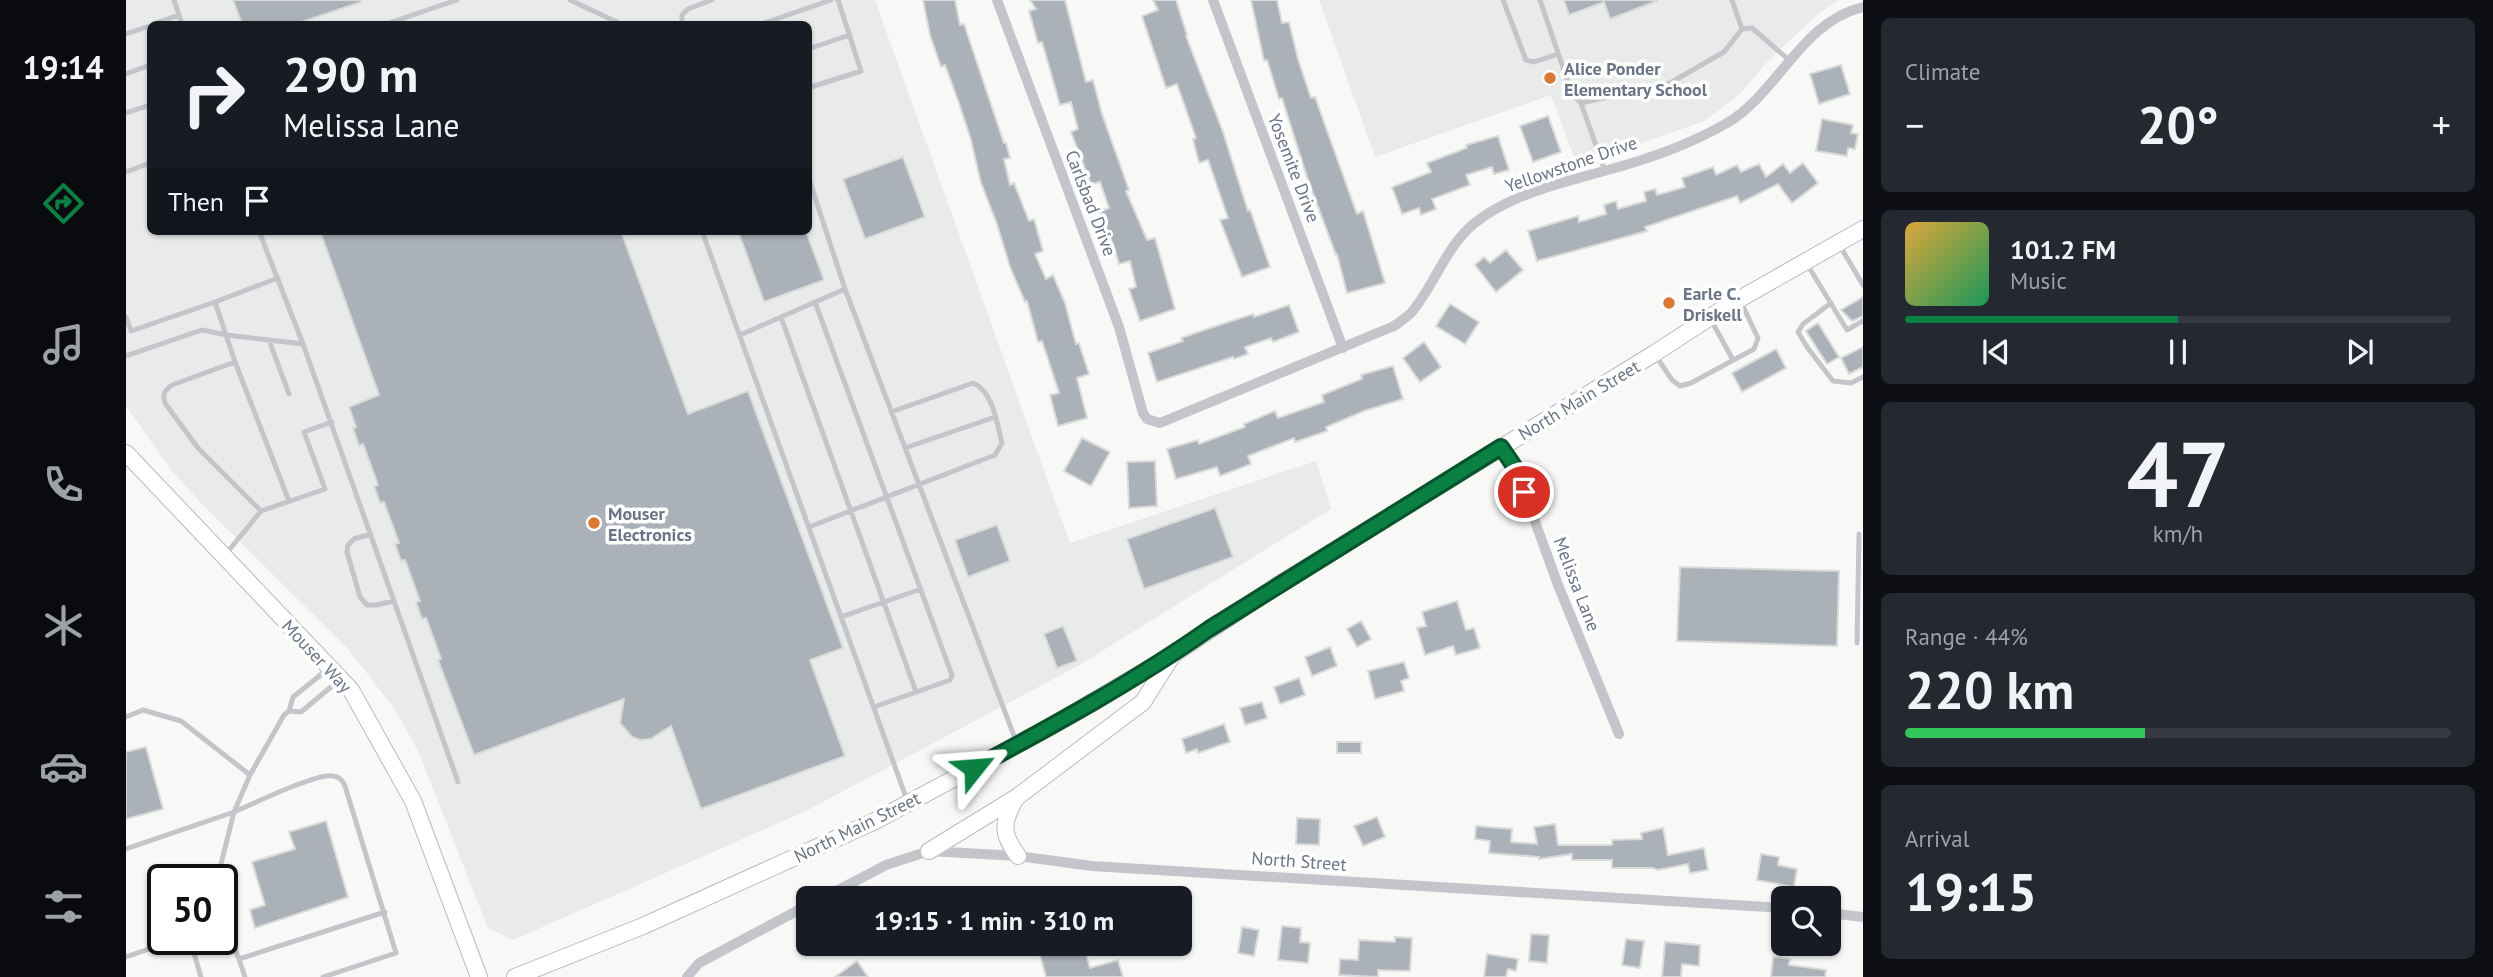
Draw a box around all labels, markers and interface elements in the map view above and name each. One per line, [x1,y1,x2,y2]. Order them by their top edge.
text: 290 m [283,42,418,106]
text: 19:14 [22,46,104,88]
icon: right [168,49,259,140]
place label: Alice Ponder Elementary School [1564,57,1708,101]
text: Climate [1905,57,1980,86]
marker: Alice Ponder Elementary School [1542,70,1558,86]
text: 20° [2137,91,2219,158]
text: − [1905,100,1924,149]
text: + [2432,100,2451,149]
text: Melissa Lane [283,104,459,146]
street label: Yosemite Drive [1263,110,1325,226]
street label: Yellowstone Drive [1502,131,1640,197]
street label: Carlsbad Drive [1060,147,1122,259]
icon: directions [39,179,88,228]
icon: arrive [238,182,276,220]
text: Then [168,185,224,218]
text: 101.2 FM [2010,233,2116,266]
text: Music [2010,266,2067,295]
place label: Earle C. Driskell [1683,282,1742,326]
marker: Earle C. Driskell [1661,295,1677,311]
icon: music [39,320,88,369]
icon: previous [1977,333,2015,371]
icon: pause [2159,333,2197,371]
icon: next [2341,333,2379,371]
street label: North Main Street [1514,355,1644,445]
text: 47 [2126,414,2230,532]
icon: phone [39,460,88,509]
pin [1494,462,1554,522]
icon: arrive [1505,473,1543,511]
place label: Mouser Electronics [608,502,692,546]
marker: Mouser Electronics [586,515,602,531]
text: km/h [2153,519,2203,548]
street label: Melissa Lane [1548,534,1606,634]
icon: climate [39,601,88,650]
street label: Mouser Way [277,614,357,698]
text: Range · 44% [1905,622,2028,651]
text: 220 km [1905,656,2074,723]
position arrow [937,731,1011,805]
icon: car [39,742,88,791]
street label: North Main Street [790,786,924,868]
text: Arrival [1905,824,1969,853]
street label: North Street [1251,846,1347,876]
text: 19:15 [1905,858,2037,925]
speed limit sign: 50 [147,864,238,955]
icon: filters [39,882,88,931]
map controls [1771,886,1841,956]
button: search [1771,886,1841,956]
text: 19:15 · 1 min · 310 m [874,904,1114,937]

